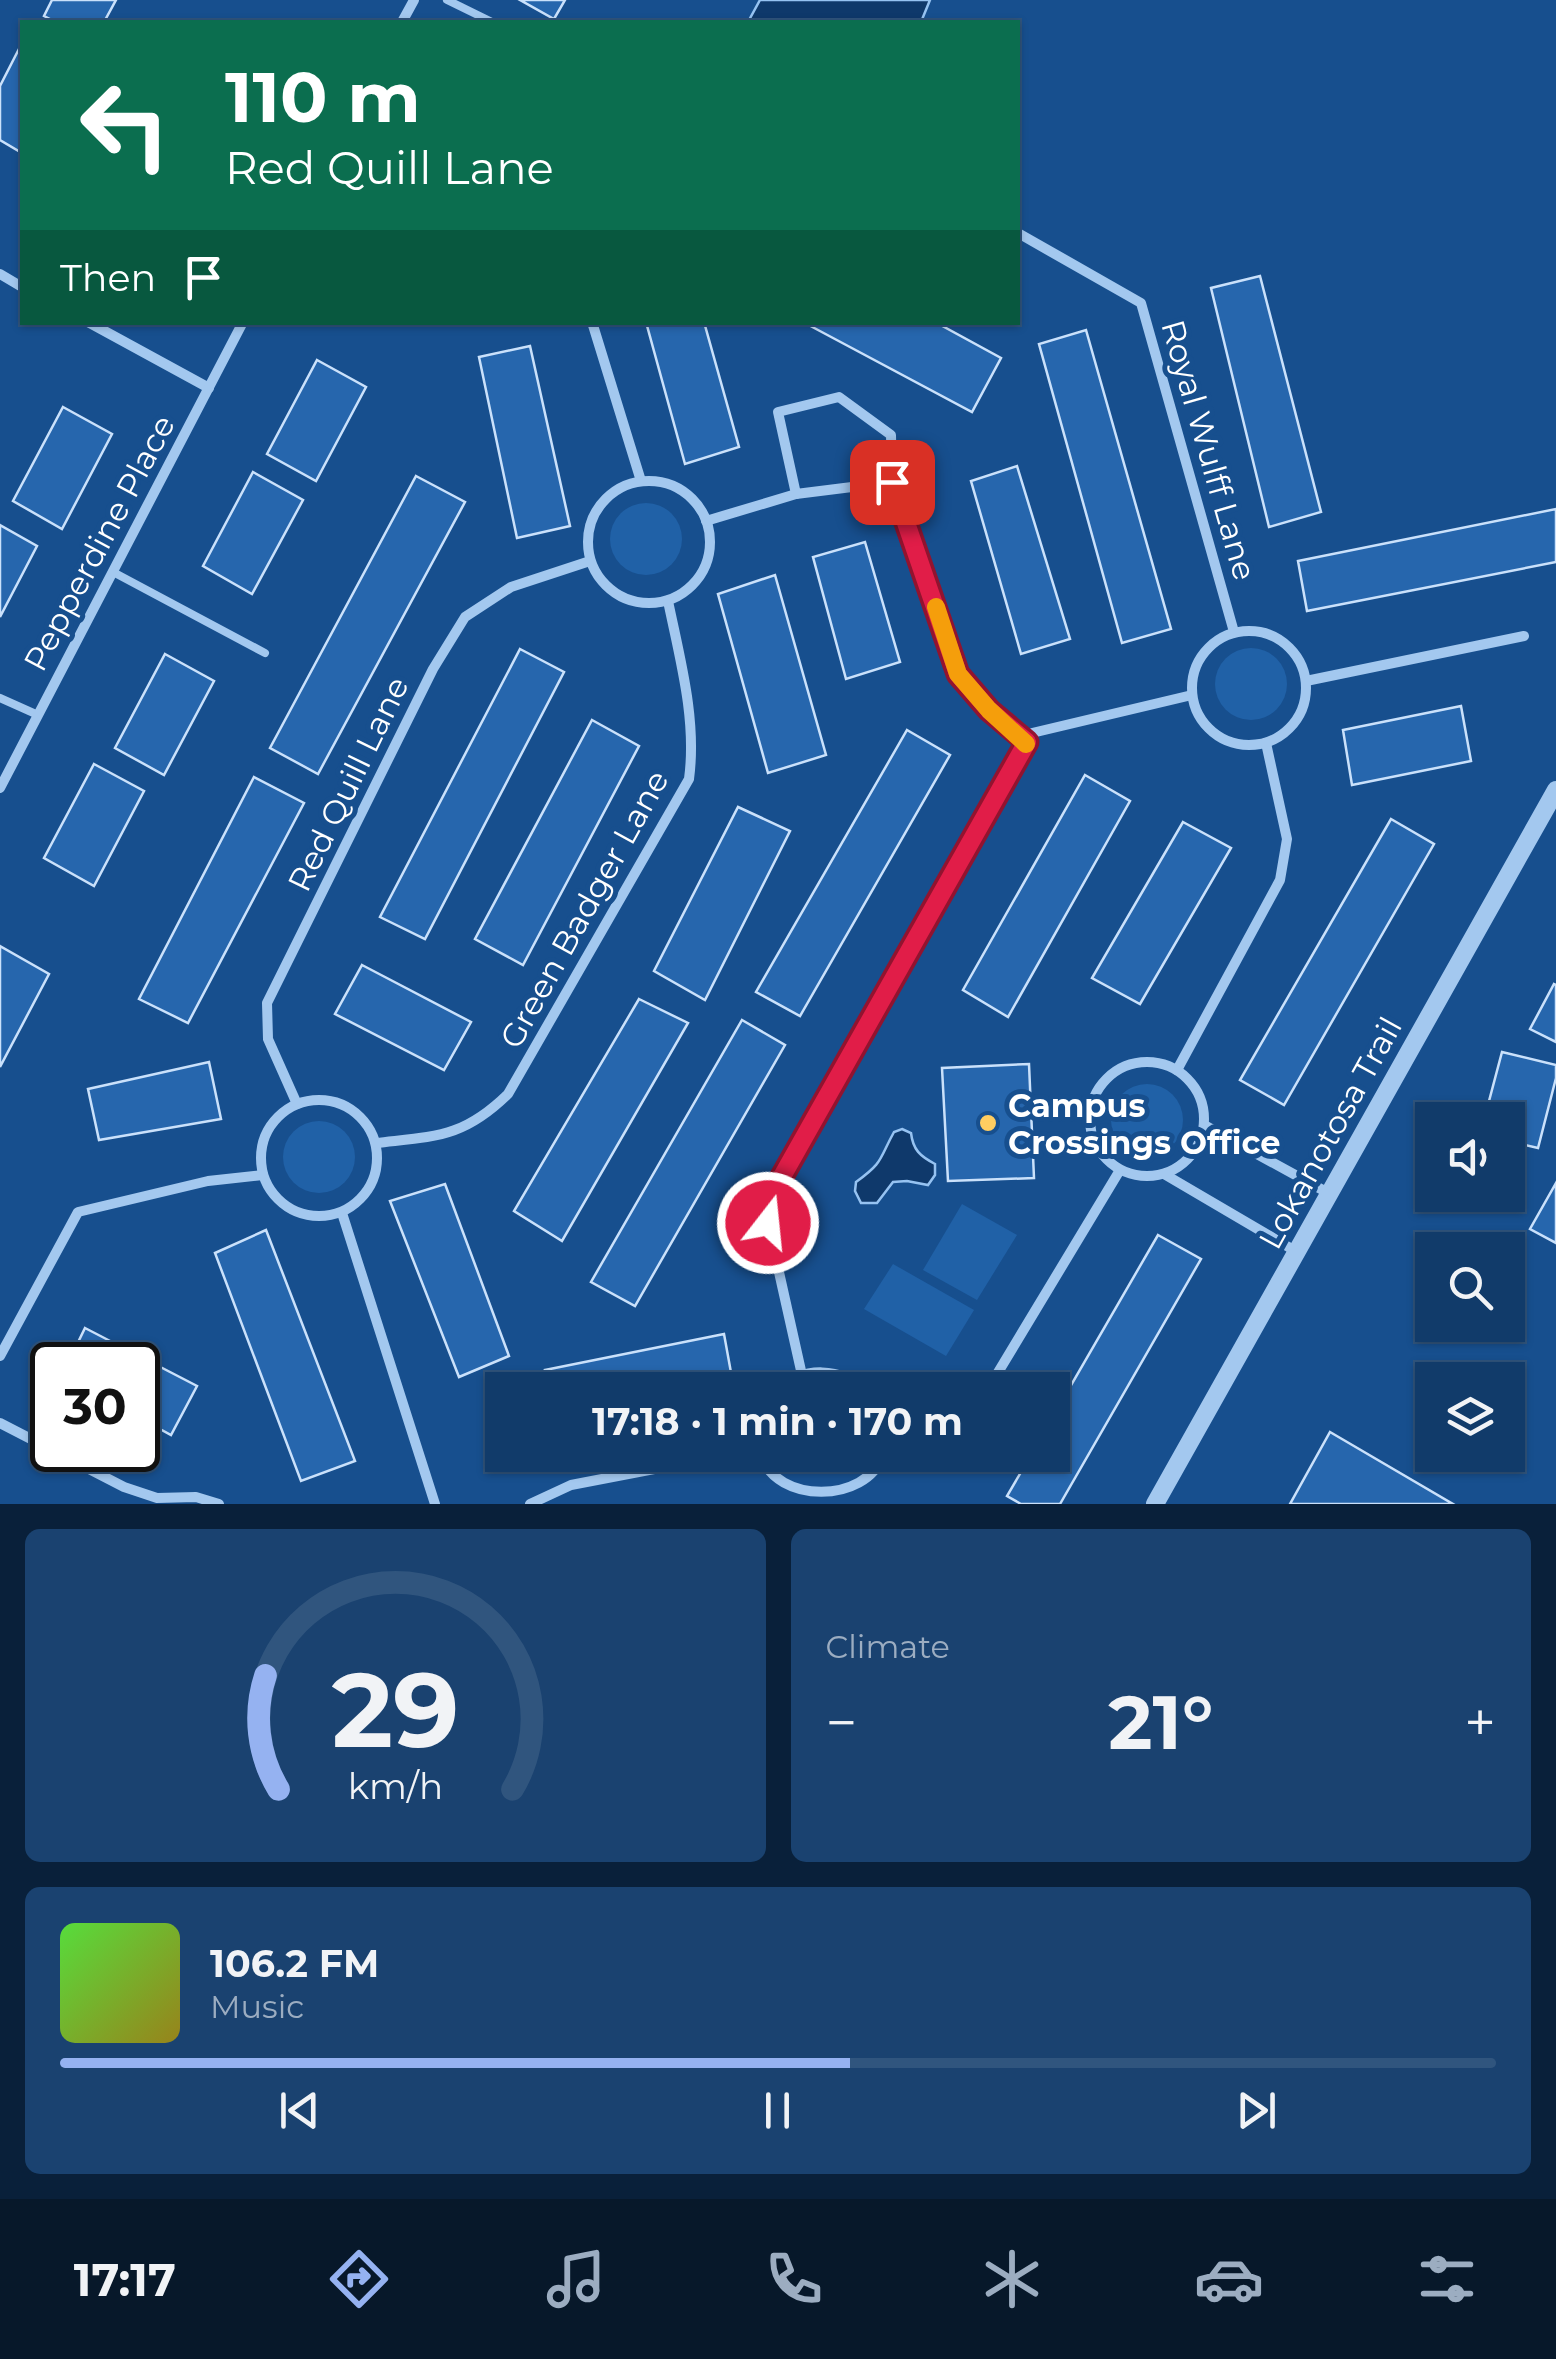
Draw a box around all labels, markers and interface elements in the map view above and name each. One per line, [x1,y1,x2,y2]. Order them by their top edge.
text: 110 m [225,54,421,140]
icon: left [60,60,190,190]
text: Red Quill Lane [225,140,554,195]
icon: arrive [176,250,231,305]
text: Then [60,254,156,301]
street label: Royal Wulff Lane [1153,315,1265,585]
street label: Pepperdine Place [15,408,183,678]
pin [850,440,935,525]
icon: arrive [865,455,920,510]
street label: Red Quill Lane [279,670,417,898]
street label: Green Badger Lane [491,763,677,1055]
street label: Lokanotosa Trail [1250,1010,1410,1256]
place label: Campus Crossings Office [1008,1086,1280,1162]
map controls [1415,1102,1525,1472]
button: sound [1415,1102,1525,1212]
marker: Campus Crossings Office [977,1112,999,1134]
position arrow [716,1171,820,1275]
button: search [1415,1232,1525,1342]
speed limit sign: 30 [30,1342,160,1472]
button: layers [1415,1362,1525,1472]
text: 17:18 · 1 min · 170 m [592,1398,963,1445]
text: Climate [826,1627,950,1666]
text: 29 [331,1646,459,1773]
text: 21° [1108,1676,1213,1768]
text: − [826,1689,857,1756]
text: + [1464,1689,1496,1756]
text: km/h [348,1764,443,1808]
text: 106.2 FM [210,1940,379,1987]
text: Music [210,1987,304,2026]
icon: previous [272,2083,327,2138]
icon: pause [750,2083,805,2138]
icon: next [1229,2083,1284,2138]
icon: directions [324,2244,394,2314]
icon: music [541,2244,611,2314]
icon: phone [759,2244,829,2314]
icon: climate [977,2244,1047,2314]
icon: car [1194,2244,1264,2314]
icon: filters [1412,2244,1482,2314]
text: 17:17 [74,2252,176,2307]

